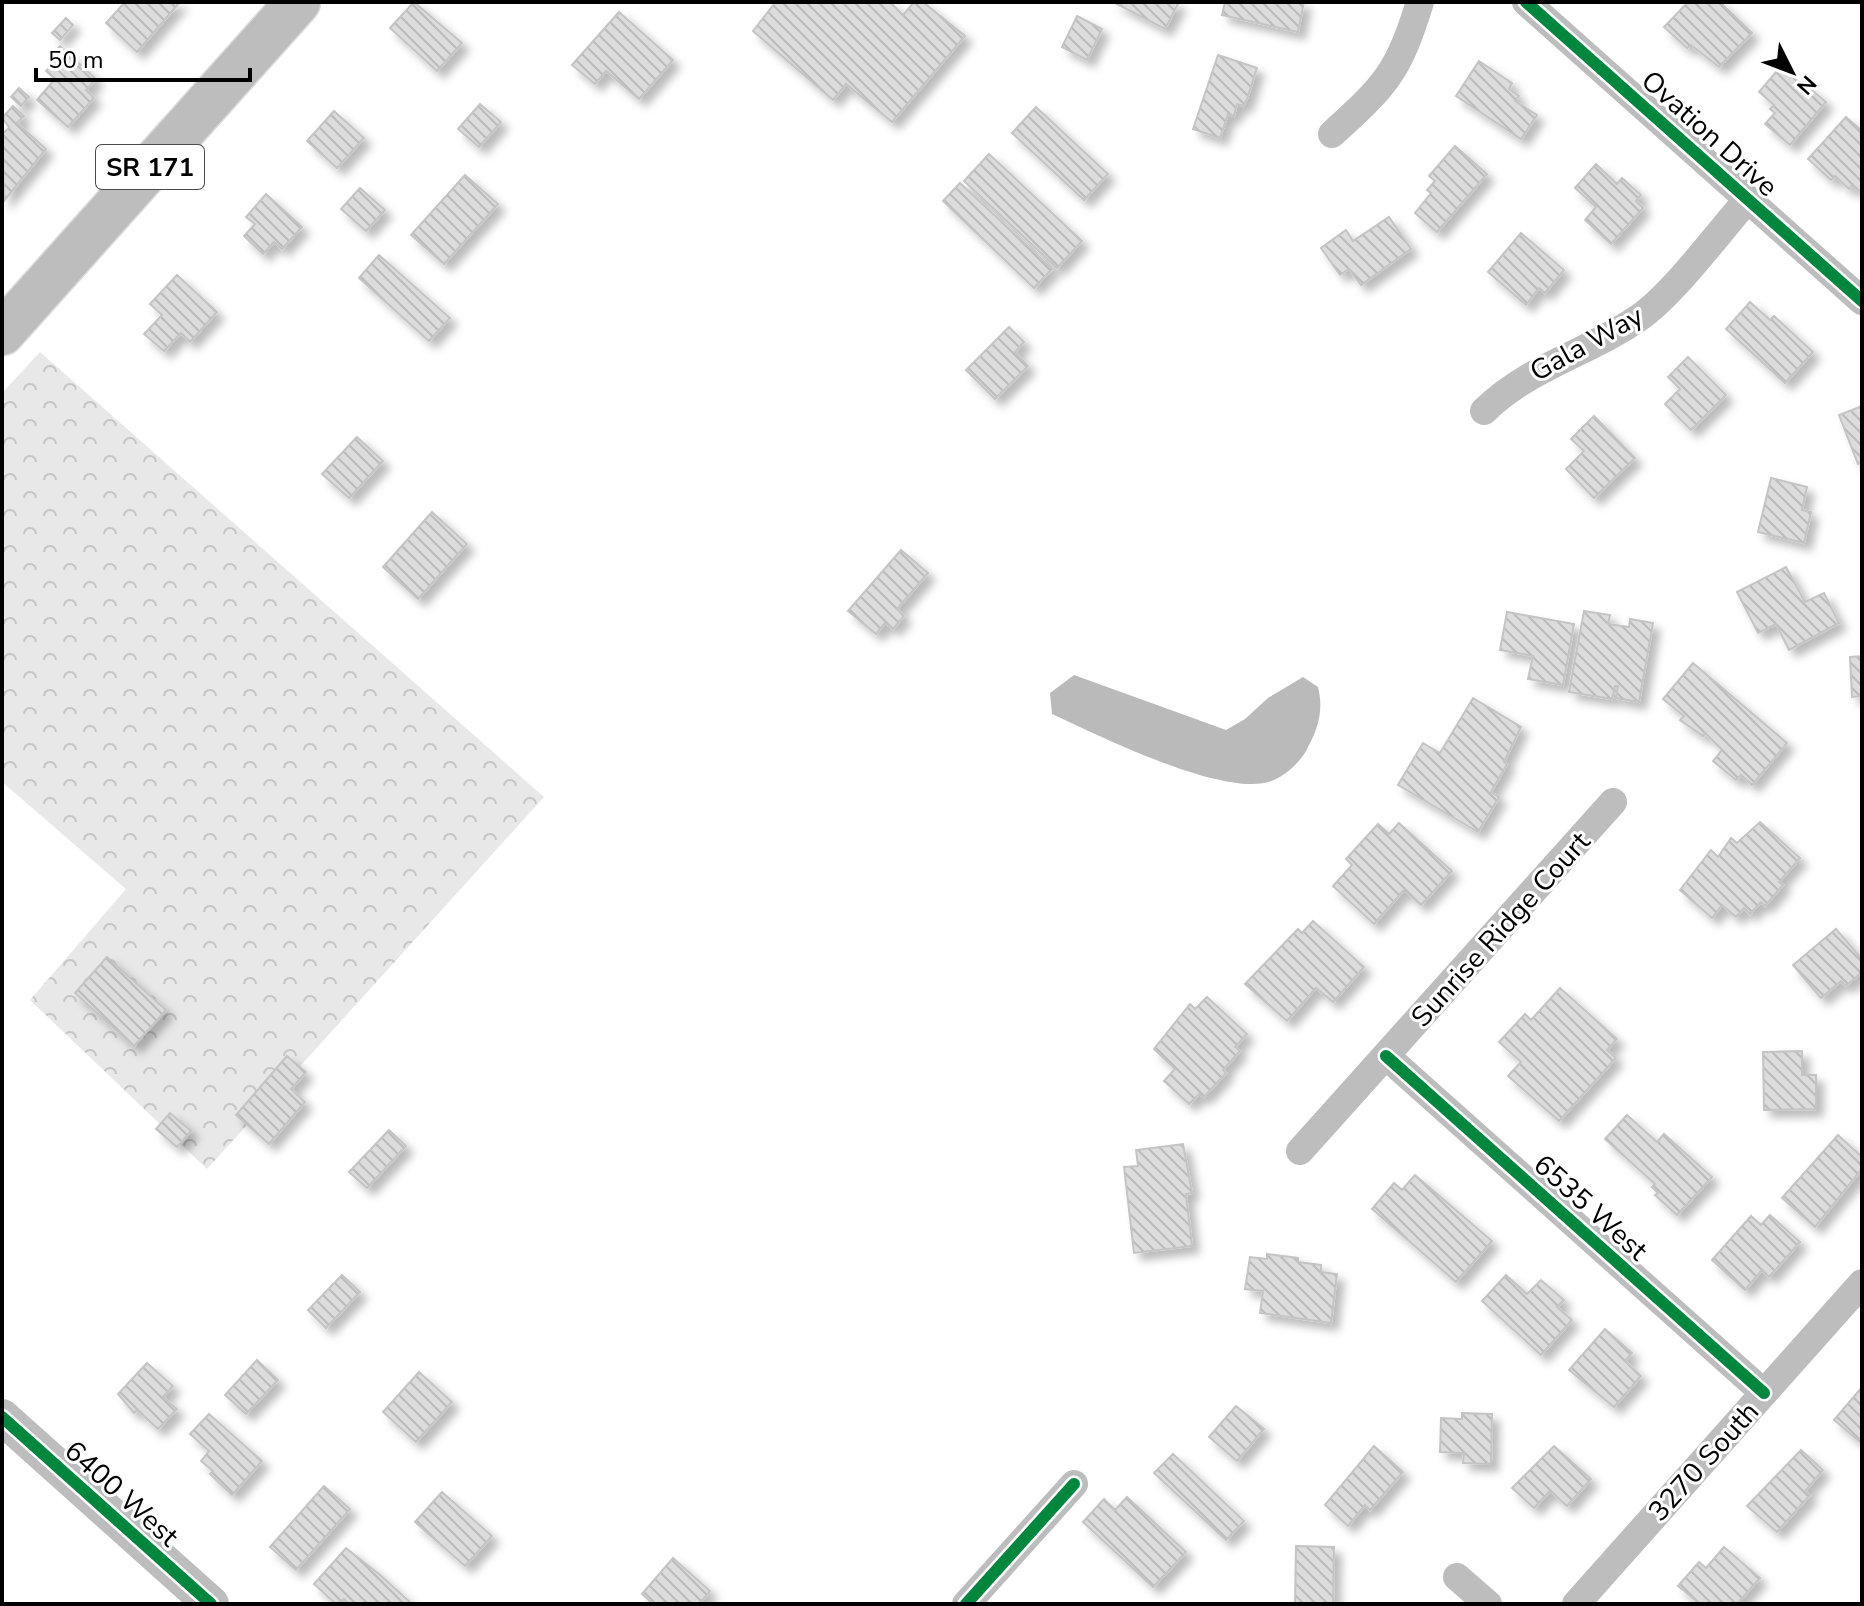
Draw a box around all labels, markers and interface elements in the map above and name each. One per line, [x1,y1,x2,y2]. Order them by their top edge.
scale bar [36,32,250,82]
north arrow [1752,32,1832,112]
text: 50 m [48,44,104,76]
street label: Ovation Drive [1633,62,1786,205]
text: N [1789,69,1823,101]
road number: SR 171 [96,145,204,189]
street label: Gala Way [1523,297,1650,391]
street label: Sunrise Ridge Court [1403,824,1599,1036]
street label: 6535 West [1525,1146,1656,1269]
street label: 3270 South [1640,1394,1768,1530]
street label: 6400 West [56,1432,187,1555]

